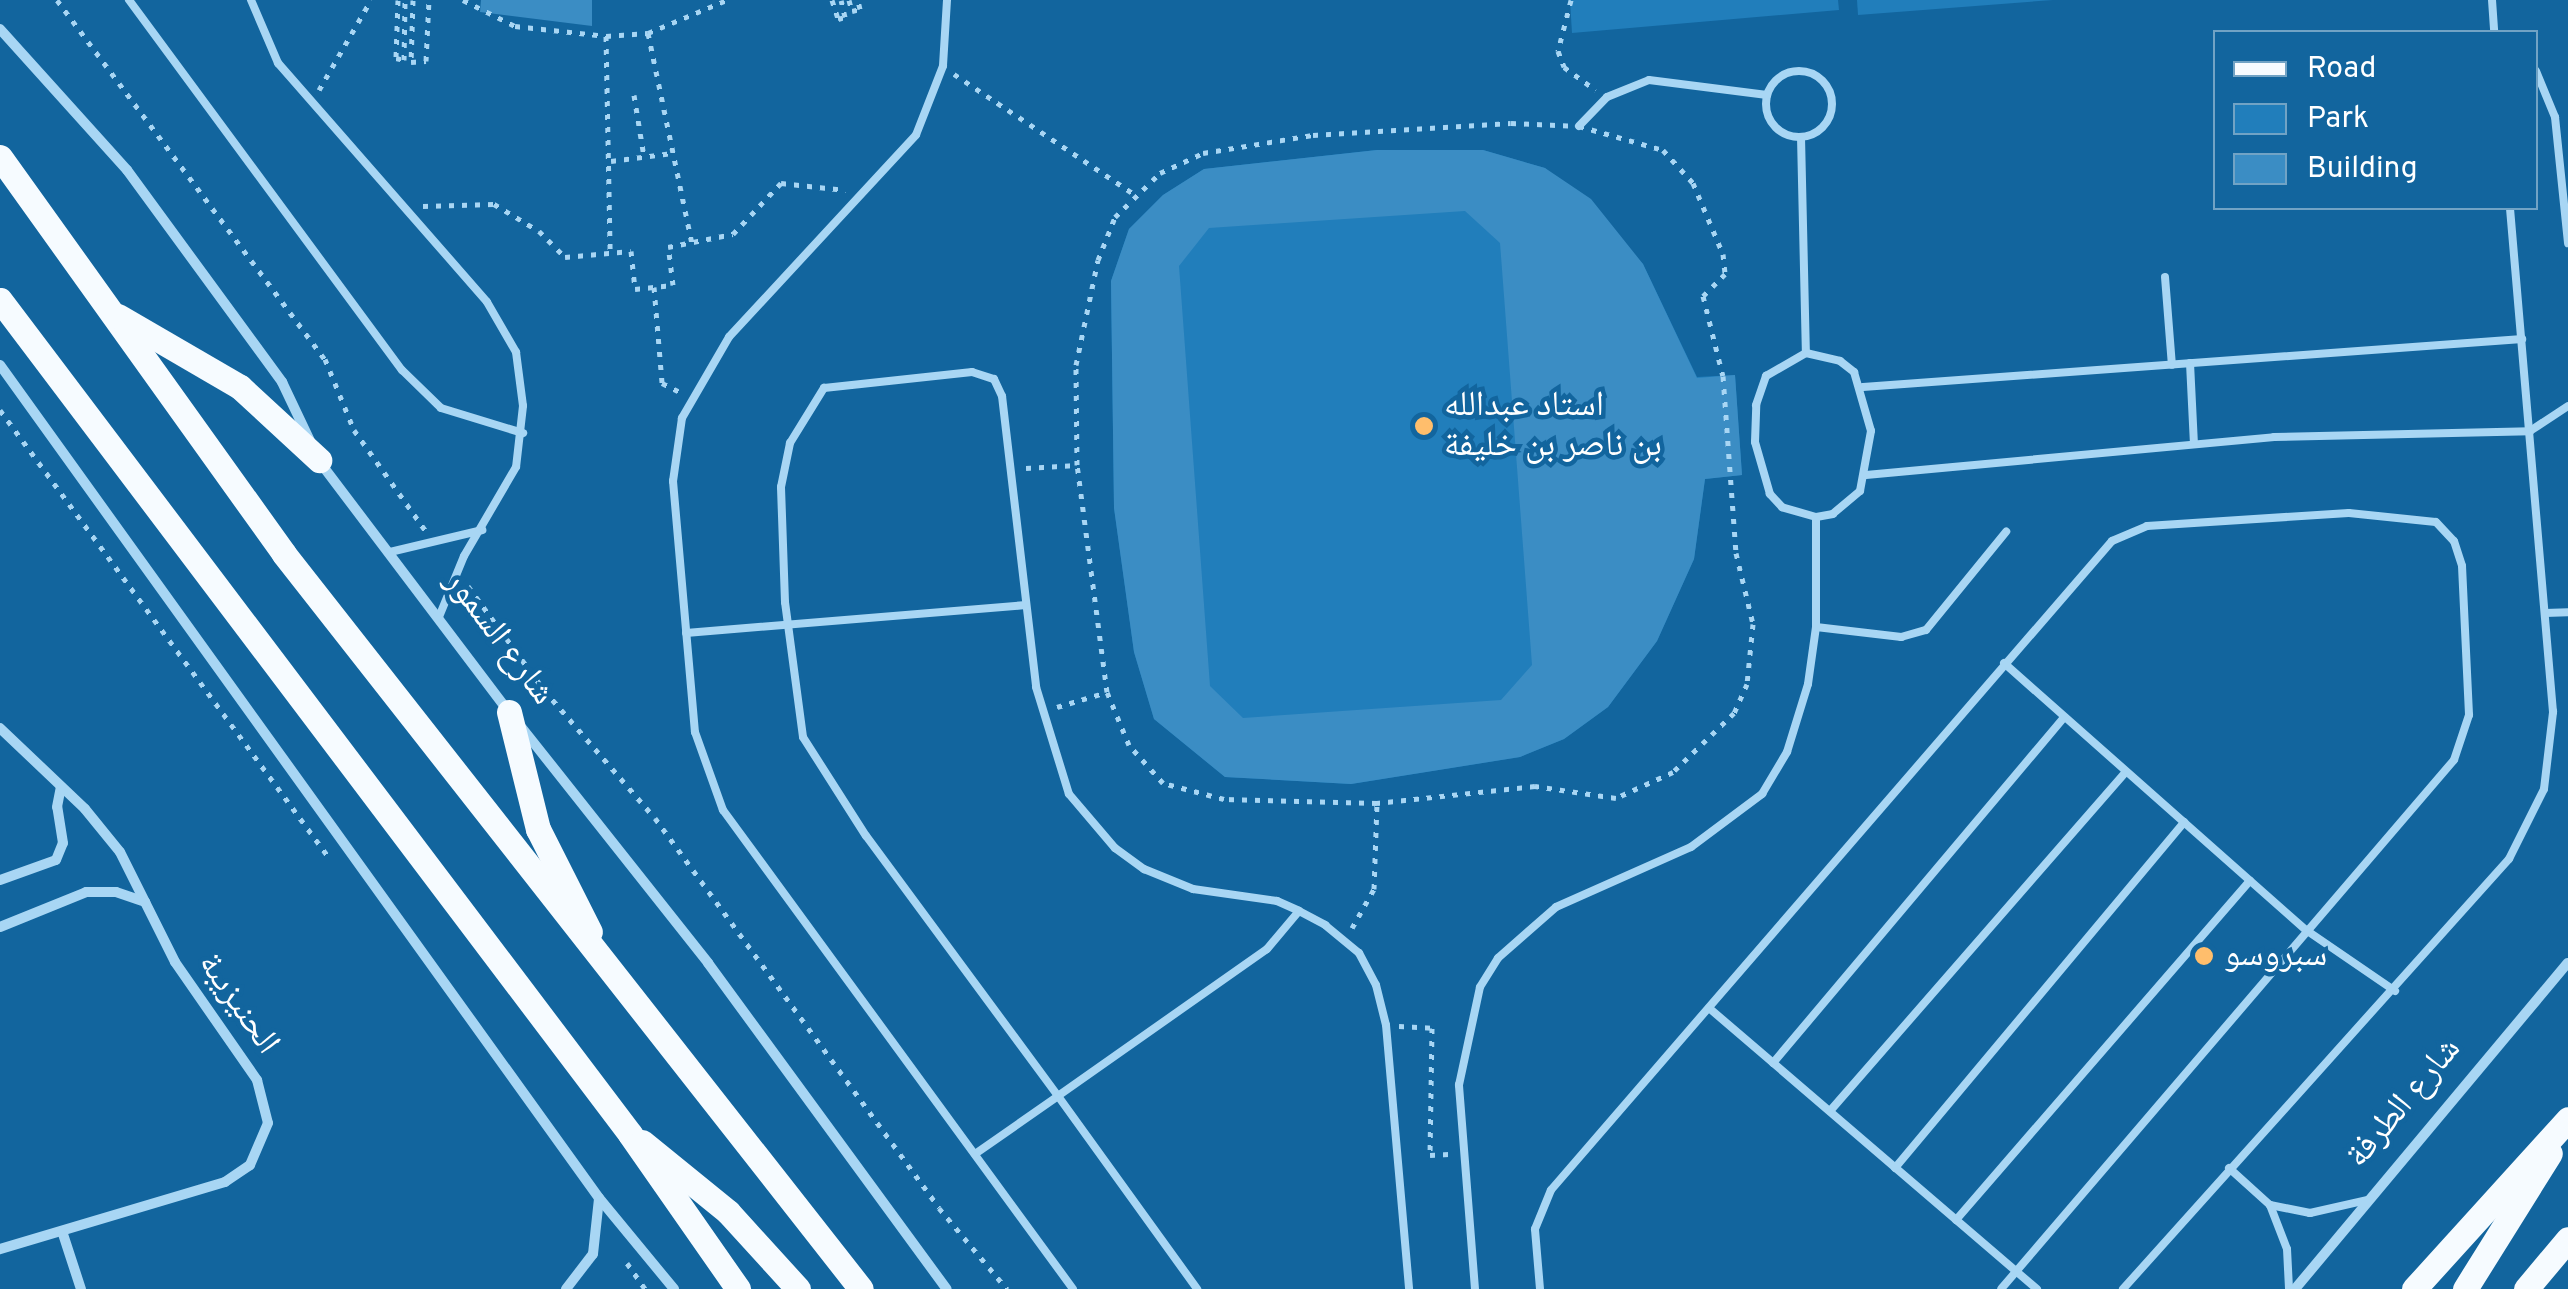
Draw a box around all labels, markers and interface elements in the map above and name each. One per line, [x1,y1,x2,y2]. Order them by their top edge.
legend [2213,30,2538,210]
text: Road [2307,51,2376,88]
text: Park [2307,101,2369,138]
text: Building [2307,151,2418,188]
place label: استاد عبدالله بن ناصر بن خليفة [1444,385,1662,467]
marker: استاد عبدالله بن ناصر بن خليفة [1413,415,1435,437]
street label: شارع السمور [435,562,563,714]
place label: سبروسو [2224,935,2327,977]
street label: الحنيزيبة [188,945,288,1063]
marker: سبروسو [2193,945,2215,967]
street label: شارع الطرفة [2337,1029,2471,1177]

